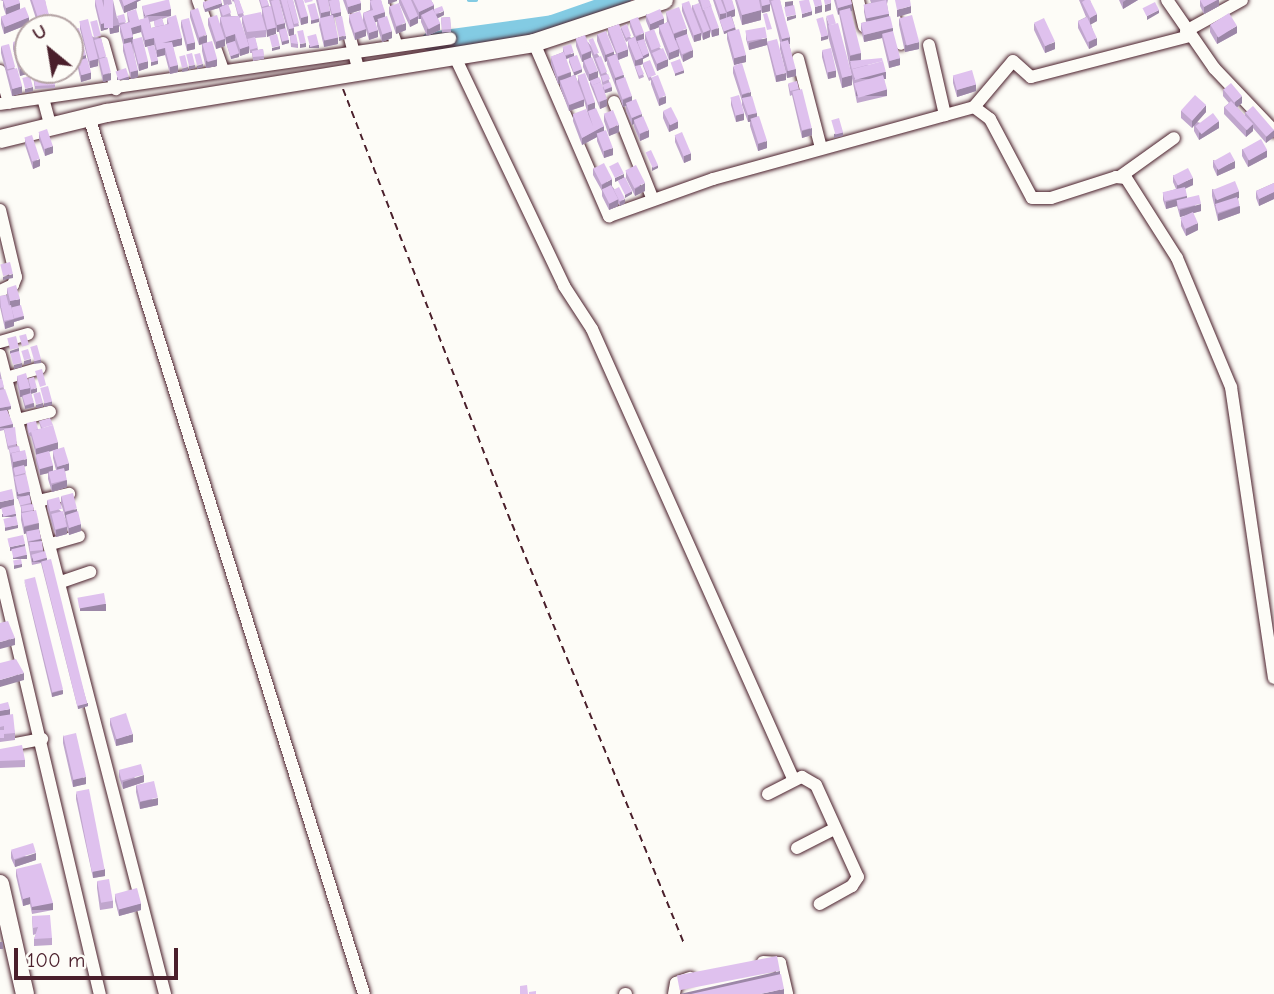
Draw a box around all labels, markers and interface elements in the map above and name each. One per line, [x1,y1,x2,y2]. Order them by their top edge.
north arrow [14,14,84,84]
text: U [28,20,51,45]
scale bar [18,934,182,978]
text: 100 m [27,948,85,972]

